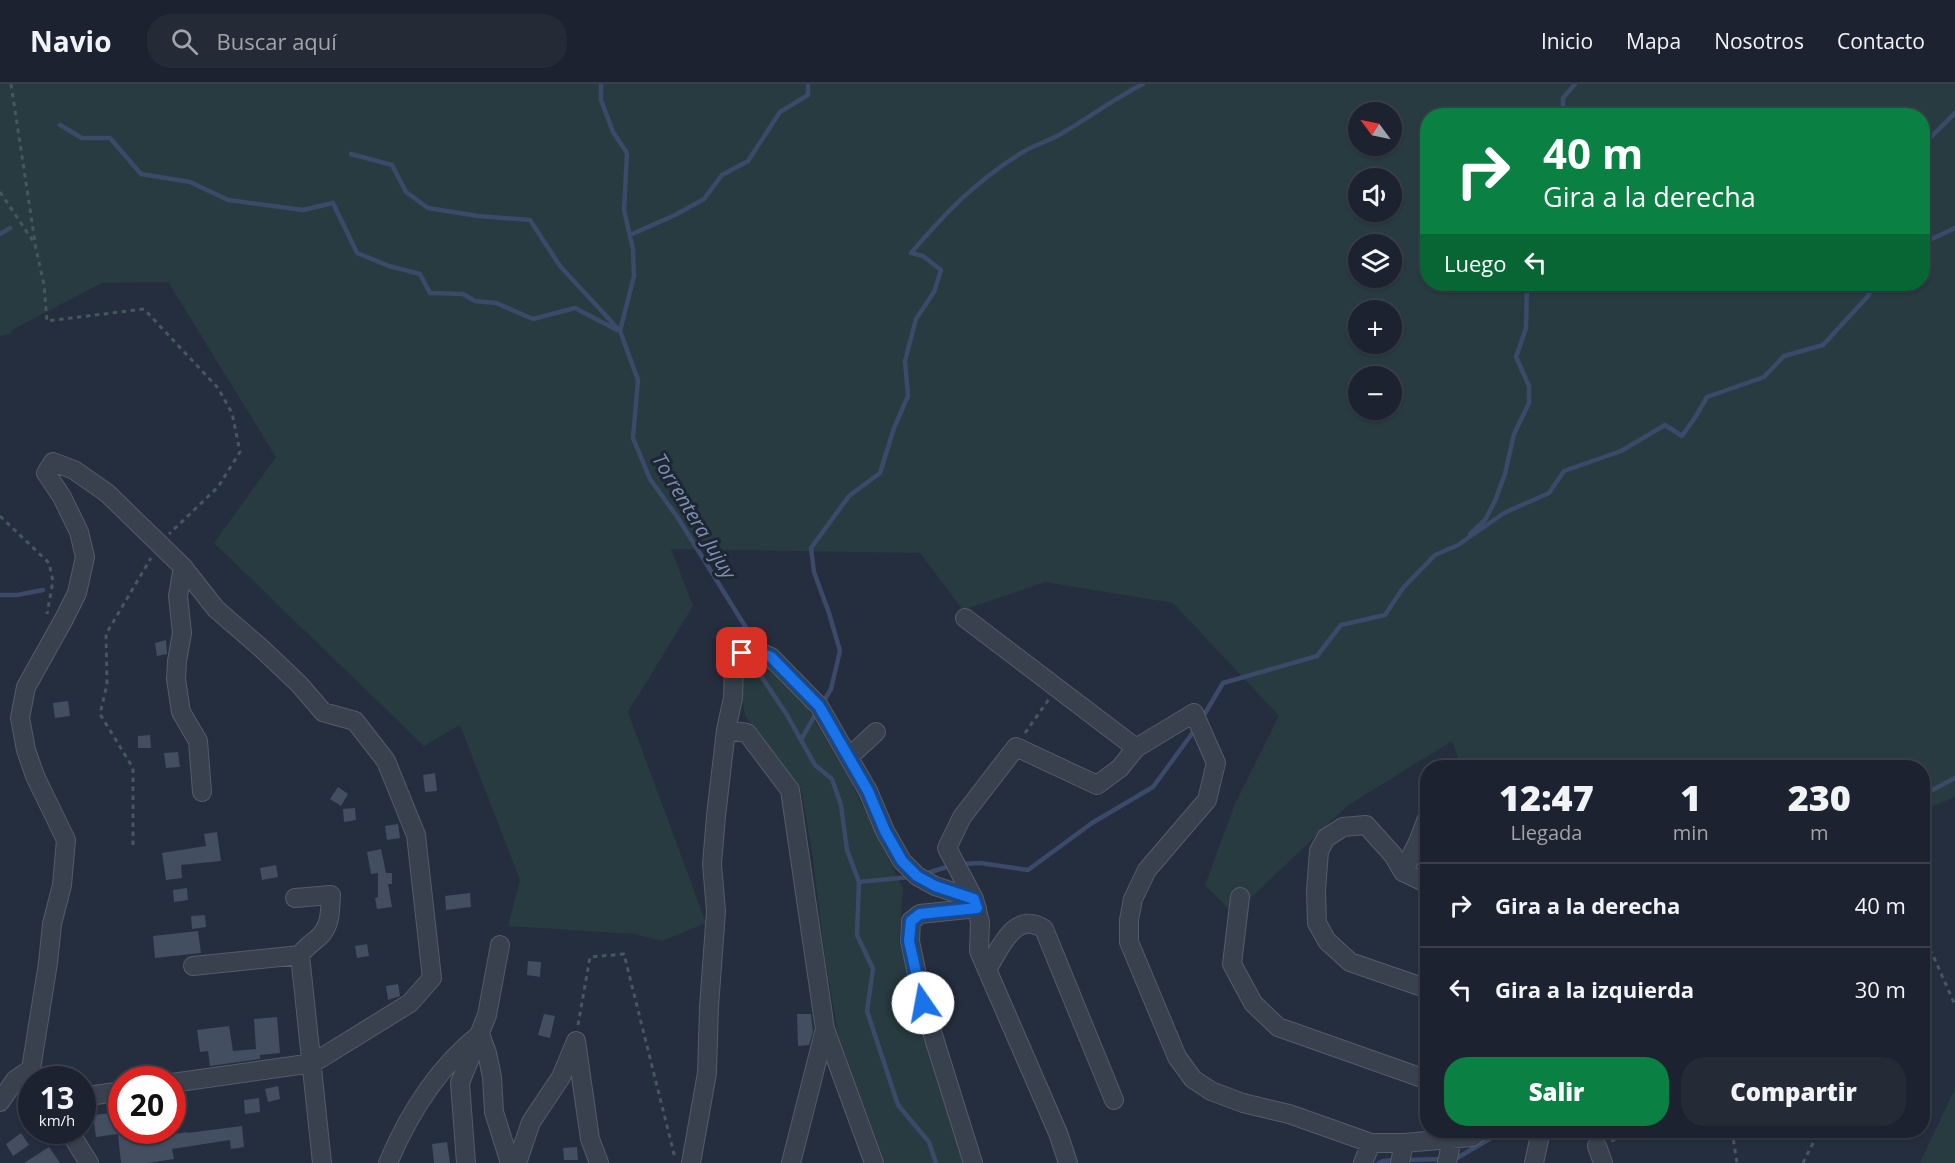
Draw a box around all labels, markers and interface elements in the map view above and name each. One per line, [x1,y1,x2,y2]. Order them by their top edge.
search box [147,14,567,68]
text: Navio [30,22,111,60]
icon: search [168,25,201,58]
text: Buscar aquí [216,26,337,56]
text: Inicio [1541,27,1593,55]
text: Mapa [1626,27,1681,55]
text: Nosotros [1714,27,1804,55]
text: Contacto [1837,27,1925,55]
north arrow [1348,102,1402,156]
map controls [1348,102,1402,420]
text: 40 m [1543,124,1643,181]
icon: right [1444,132,1522,210]
button: sound [1348,168,1402,222]
text: Gira a la derecha [1543,178,1756,215]
button: layers [1348,234,1402,288]
icon: left [1519,246,1552,279]
text: Luego [1444,248,1507,278]
button: + [1348,300,1402,354]
button: − [1348,366,1402,420]
water label: Torrentera Jujuy [646,448,744,585]
pin [716,627,767,678]
icon: arrive [725,636,758,669]
text: 12:47 [1499,773,1594,822]
text: 1 [1680,773,1701,822]
text: 230 [1788,773,1851,822]
text: Llegada [1510,819,1582,846]
text: min [1673,819,1709,846]
text: m [1810,819,1829,846]
icon: right [1444,889,1477,922]
text: Gira a la derecha [1495,890,1680,920]
text: 40 m [1855,890,1906,920]
position arrow [891,971,955,1035]
icon: left [1444,973,1477,1006]
text: Gira a la izquierda [1495,974,1694,1004]
text: 30 m [1855,974,1906,1004]
button: Salir [1444,1057,1669,1126]
button: Compartir [1681,1057,1906,1126]
speed limit sign: 20 [108,1066,186,1144]
text: 13 [40,1077,74,1118]
text: km/h [39,1110,75,1130]

